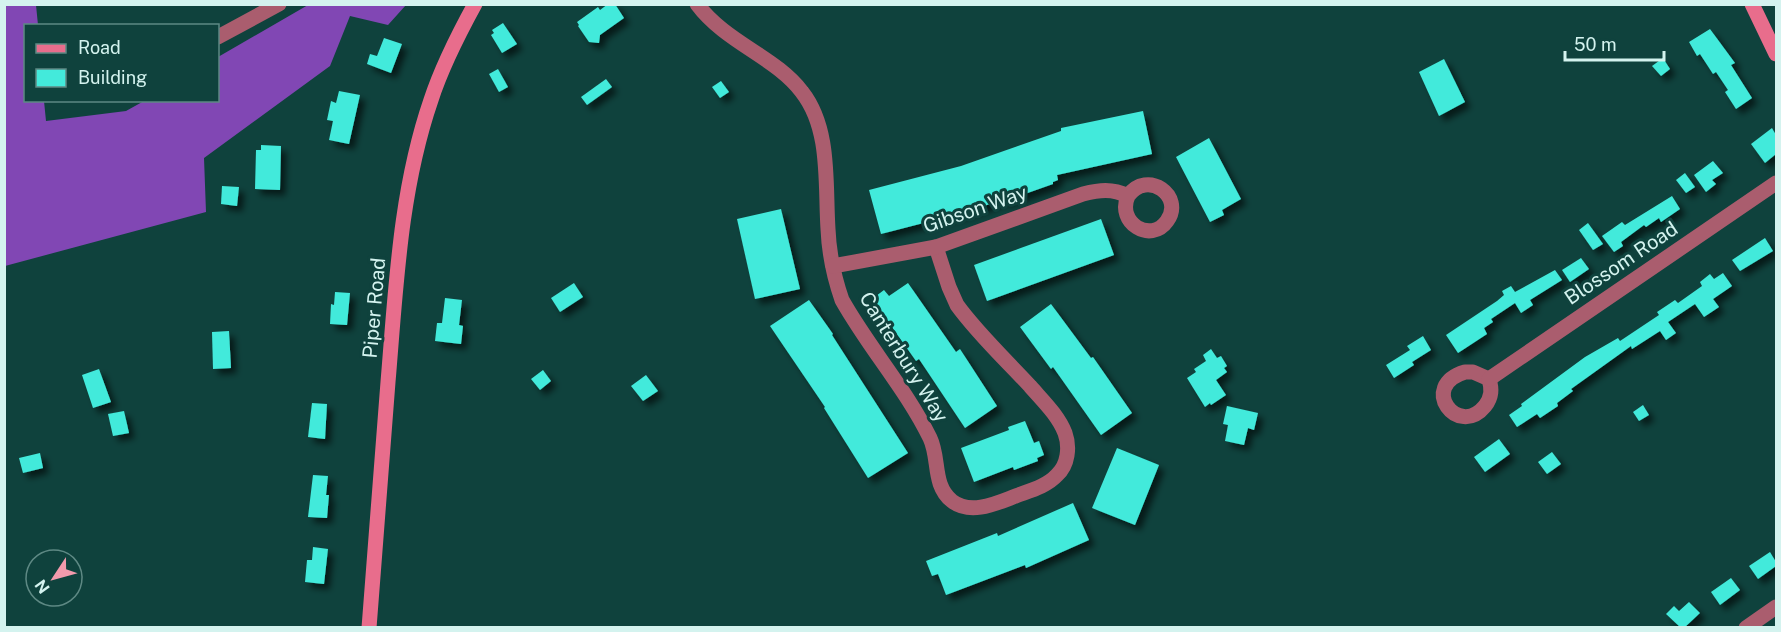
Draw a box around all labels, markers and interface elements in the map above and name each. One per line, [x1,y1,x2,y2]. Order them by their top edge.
legend [24,24,219,102]
scale bar [1565,24,1664,62]
text: 50 m [1574,34,1617,55]
text: Road [78,37,121,58]
text: Building [78,67,147,88]
street label: Gibson Way [920,180,1031,238]
street label: Blossom Road [1560,216,1682,310]
street label: Piper Road [358,257,390,359]
street label: Canterbury Way [854,288,954,427]
north arrow [24,548,84,608]
text: N [31,576,54,597]

